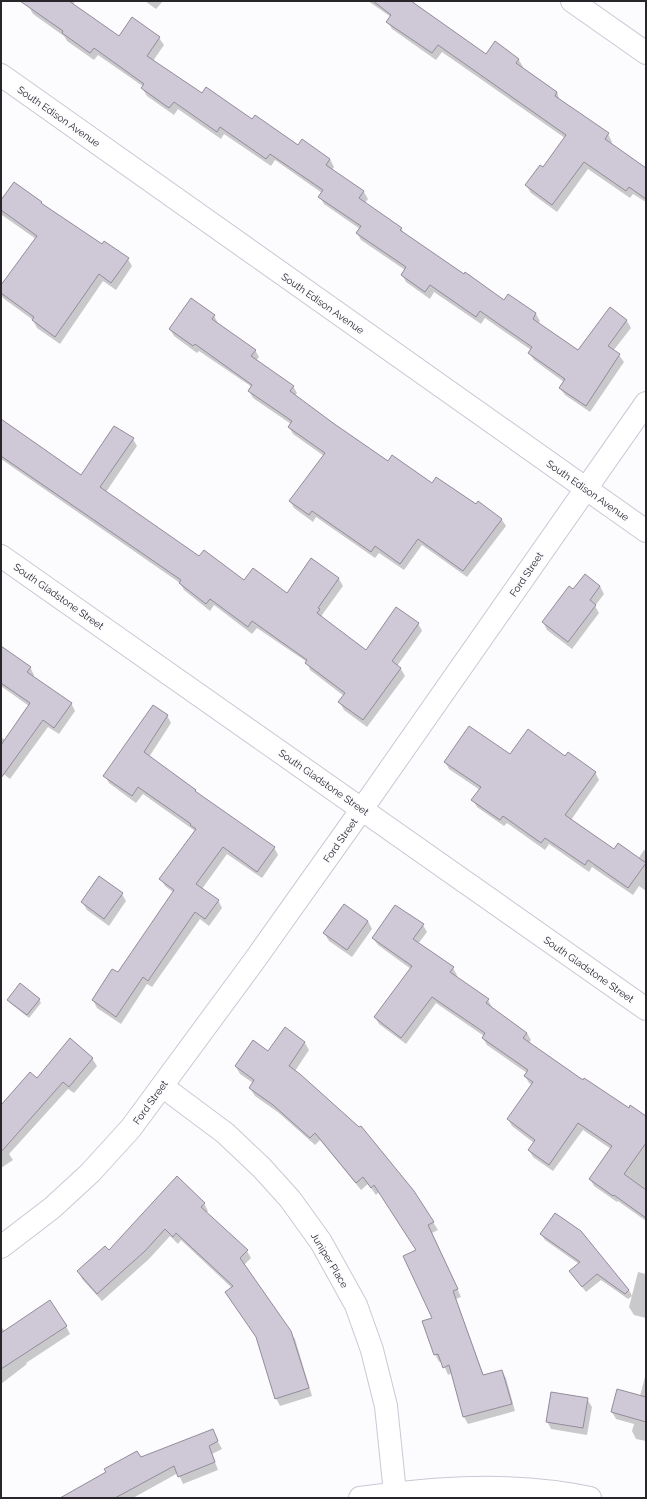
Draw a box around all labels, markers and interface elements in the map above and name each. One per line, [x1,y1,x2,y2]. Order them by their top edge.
street label: South Edison Avenue [15,84,102,149]
street label: South Edison Avenue [279,271,366,336]
street label: South Edison Avenue [544,458,631,523]
street label: Ford Street [507,549,546,599]
street label: South Gladstone Street [12,561,106,632]
street label: South Gladstone Street [277,747,371,818]
street label: Ford Street [321,816,360,864]
street label: South Gladstone Street [542,934,636,1005]
street label: Ford Street [131,1078,170,1126]
street label: Juniper Place [309,1231,350,1290]

